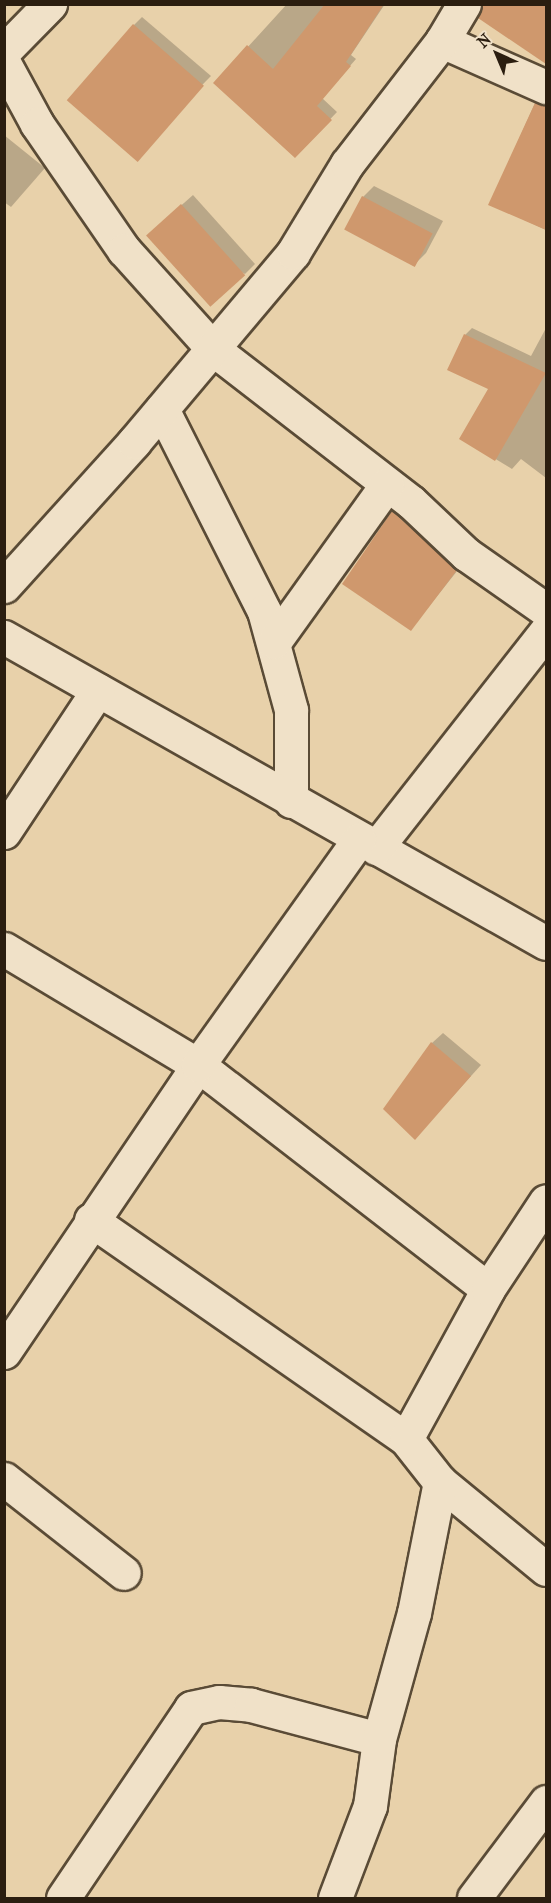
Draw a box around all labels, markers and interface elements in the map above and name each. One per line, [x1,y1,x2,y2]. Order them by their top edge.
north arrow [467,24,527,84]
text: N [473,30,495,52]

